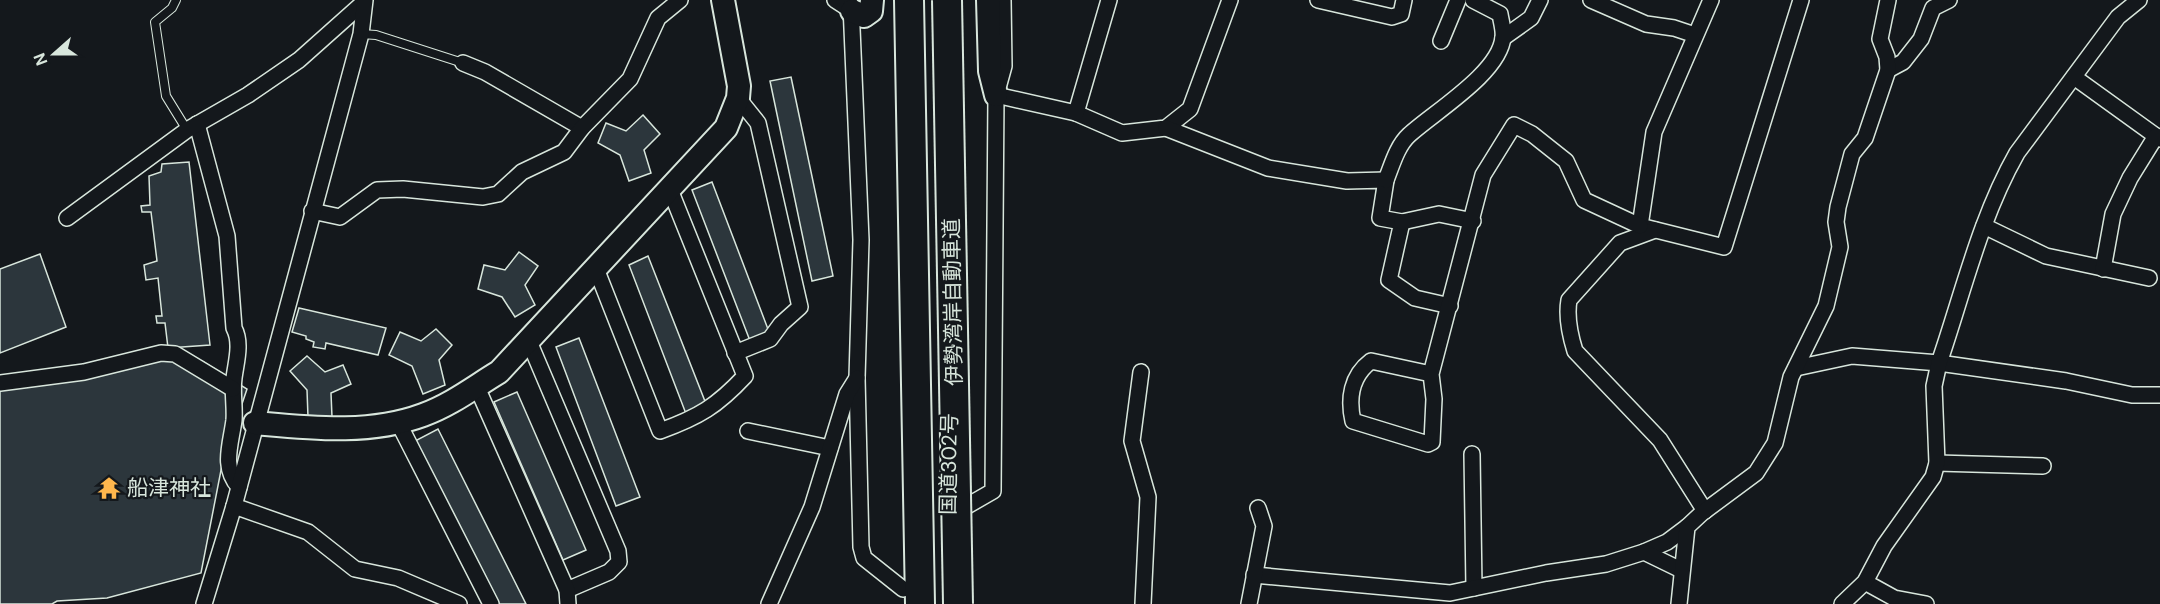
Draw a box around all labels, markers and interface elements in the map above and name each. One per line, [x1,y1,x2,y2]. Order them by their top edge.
north arrow [24,24,84,84]
text: N [29,50,52,68]
street label: 伊勢湾岸自動車道 [938,218,968,386]
street label: 国道302号 [934,413,964,515]
place label: 船津神社 [127,474,211,502]
temple icon: 船津神社 [96,475,122,501]

